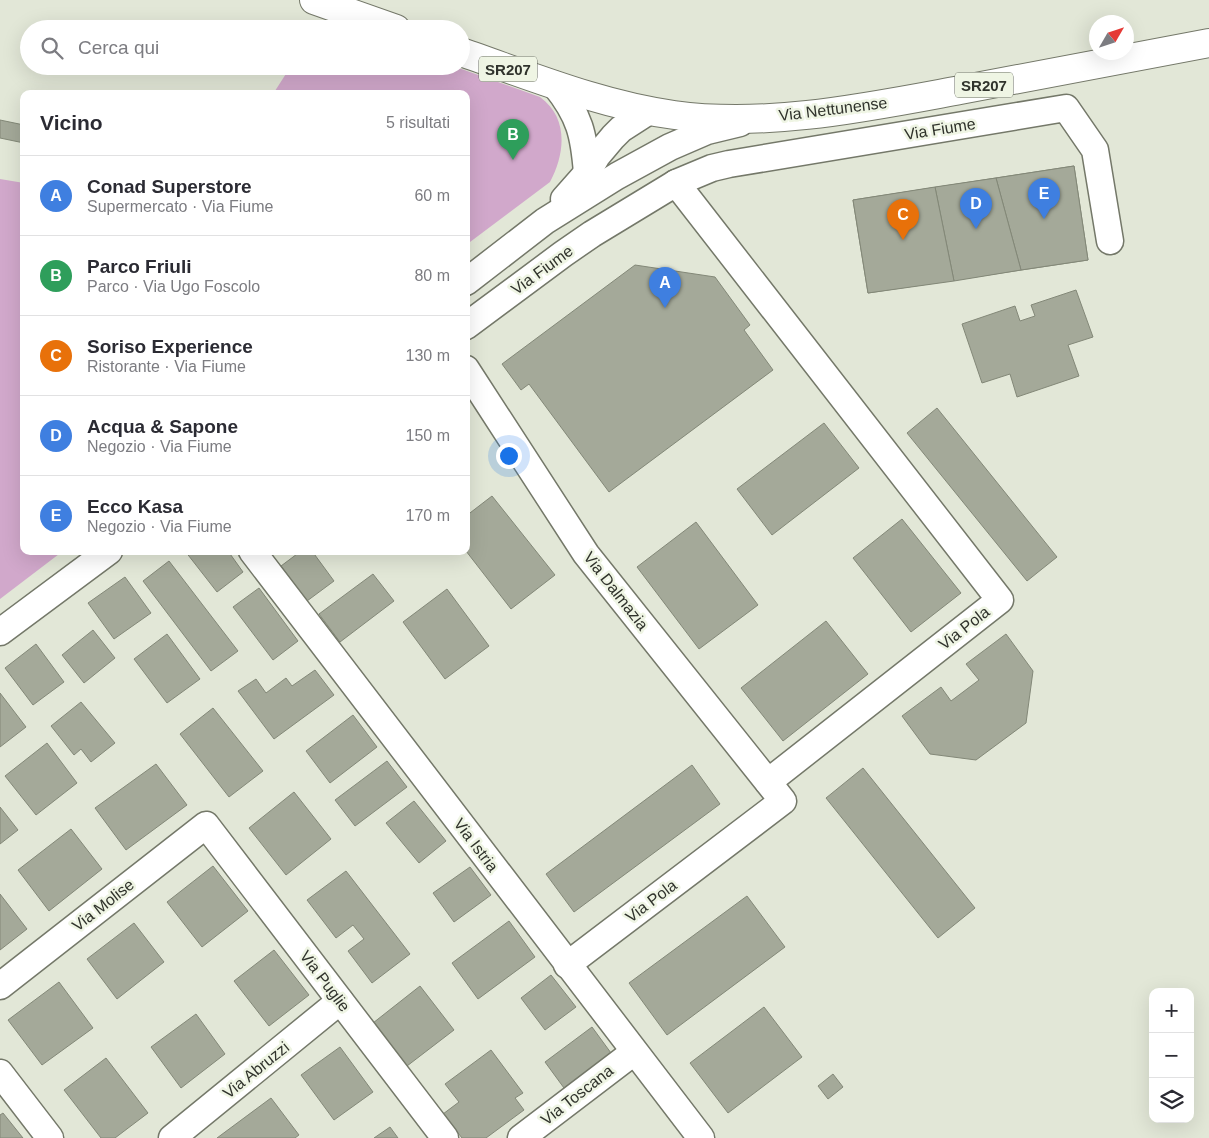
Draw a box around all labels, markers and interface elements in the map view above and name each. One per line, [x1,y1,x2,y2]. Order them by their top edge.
north arrow [1089,15,1134,60]
search box [20,20,470,75]
icon: search [38,34,66,62]
text: Cerca qui [78,37,159,58]
road number: SR207 [479,56,537,82]
road number: SR207 [955,72,1013,98]
street label: Via Nettunense [778,94,888,124]
text: Vicino [40,111,103,134]
text: 5 risultati [386,114,450,131]
street label: Via Fiume [903,115,977,143]
pin: B [497,119,529,160]
text: Conad Superstore [87,176,252,197]
pin: E [1028,178,1060,219]
text: A [50,187,62,204]
text: 60 m [414,187,450,204]
pin: D [960,188,992,229]
text: Supermercato · Via Fiume [87,198,273,215]
pin: C [887,199,919,240]
street label: Via Fiume [508,242,576,298]
text: Parco Friuli [87,256,192,277]
text: B [50,267,62,284]
text: 80 m [414,267,450,284]
pin: A [649,267,681,308]
text: Parco · Via Ugo Foscolo [87,278,260,295]
text: Soriso Experience [87,336,253,357]
text: C [50,347,62,364]
text: 130 m [406,347,450,364]
text: Ristorante · Via Fiume [87,358,246,375]
text: Acqua & Sapone [87,416,238,437]
text: D [50,427,62,444]
text: 150 m [406,427,450,444]
text: Negozio · Via Fiume [87,438,232,455]
your location [496,443,522,469]
text: Ecco Kasa [87,496,183,517]
text: E [51,507,61,524]
text: 170 m [406,507,450,524]
text: Negozio · Via Fiume [87,518,232,535]
street label: Via Dalmazia [580,549,652,633]
street label: Via Pola [935,603,993,653]
street label: Via Istria [451,815,501,875]
street label: Via Molise [69,876,137,934]
street label: Via Pola [622,876,680,926]
street label: Via Puglie [297,947,353,1015]
map controls [1149,988,1194,1123]
button: + [1149,988,1194,1033]
button: − [1149,1033,1194,1078]
street label: Via Abruzzi [220,1038,292,1102]
street label: Via Toscana [538,1062,616,1128]
button: layers [1149,1078,1194,1123]

